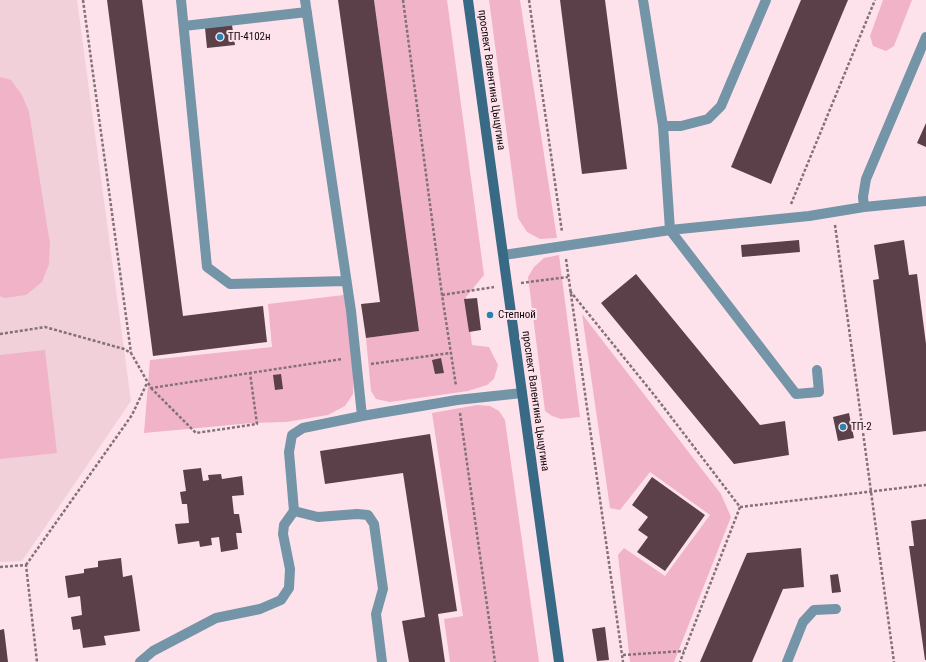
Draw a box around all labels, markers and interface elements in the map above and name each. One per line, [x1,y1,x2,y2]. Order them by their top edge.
street label: проспект Валентина Цыцугина [475,9,507,151]
place label: ТП-4102н [228,30,271,44]
marker: ТП-4102н [215,32,225,42]
place label: Степной [498,308,536,322]
marker: Степной [485,310,495,320]
street label: проспект Валентина Цыцугина [519,330,551,472]
place label: ТП-2 [851,420,872,434]
marker: ТП-2 [838,422,848,432]

